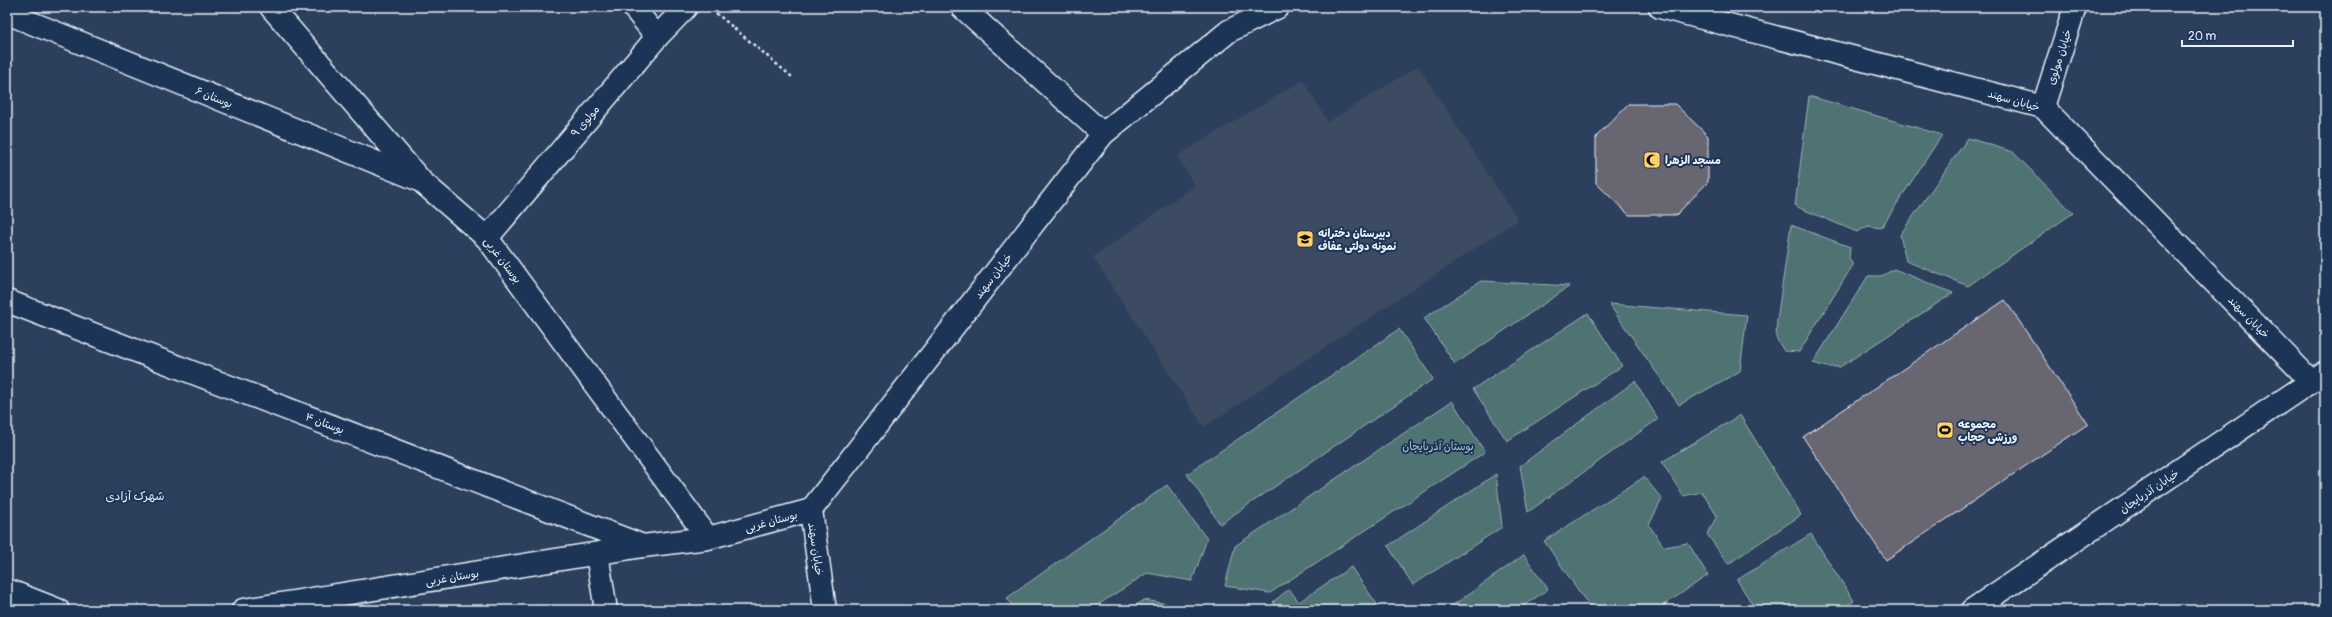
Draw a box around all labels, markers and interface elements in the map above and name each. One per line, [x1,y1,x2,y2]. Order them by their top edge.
scale bar [2182,22,2293,48]
street label: خیابان مولوی [2044,28,2075,87]
text: 20 m [2188,29,2217,44]
street label: بوستان ۶ [193,84,234,112]
street label: خیابان سهند [1986,87,2041,115]
street label: مولوی ۹ [568,103,603,140]
mosque icon: مسجد الزهرا [1642,150,1662,170]
place label: مسجد الزهرا [1665,154,1721,167]
place label: دبیرستان دخترانه نمونه دولتی عفاف [1318,227,1397,254]
school or university icon: دبیرستان دخترانه نمونه دولتی عفاف [1295,229,1315,249]
street label: بوستان غربی [480,235,524,286]
street label: خیابان سهند [972,251,1016,302]
street label: خیابان سهند [2225,294,2272,342]
street label: بوستان ۴ [303,410,346,438]
place label: مجموعه ورزشی حجاب [1958,418,2018,445]
sports icon: مجموعه ورزشی حجاب [1935,420,1955,440]
park label: بوستان آذربایجان [1402,440,1474,454]
street label: خیابان آذربایجان [2117,467,2182,517]
district label: شهرک آزادی [106,489,164,504]
street label: بوستان غربی [743,508,799,536]
street label: خیابان سهند [804,522,826,577]
street label: بوستان غربی [424,567,480,589]

